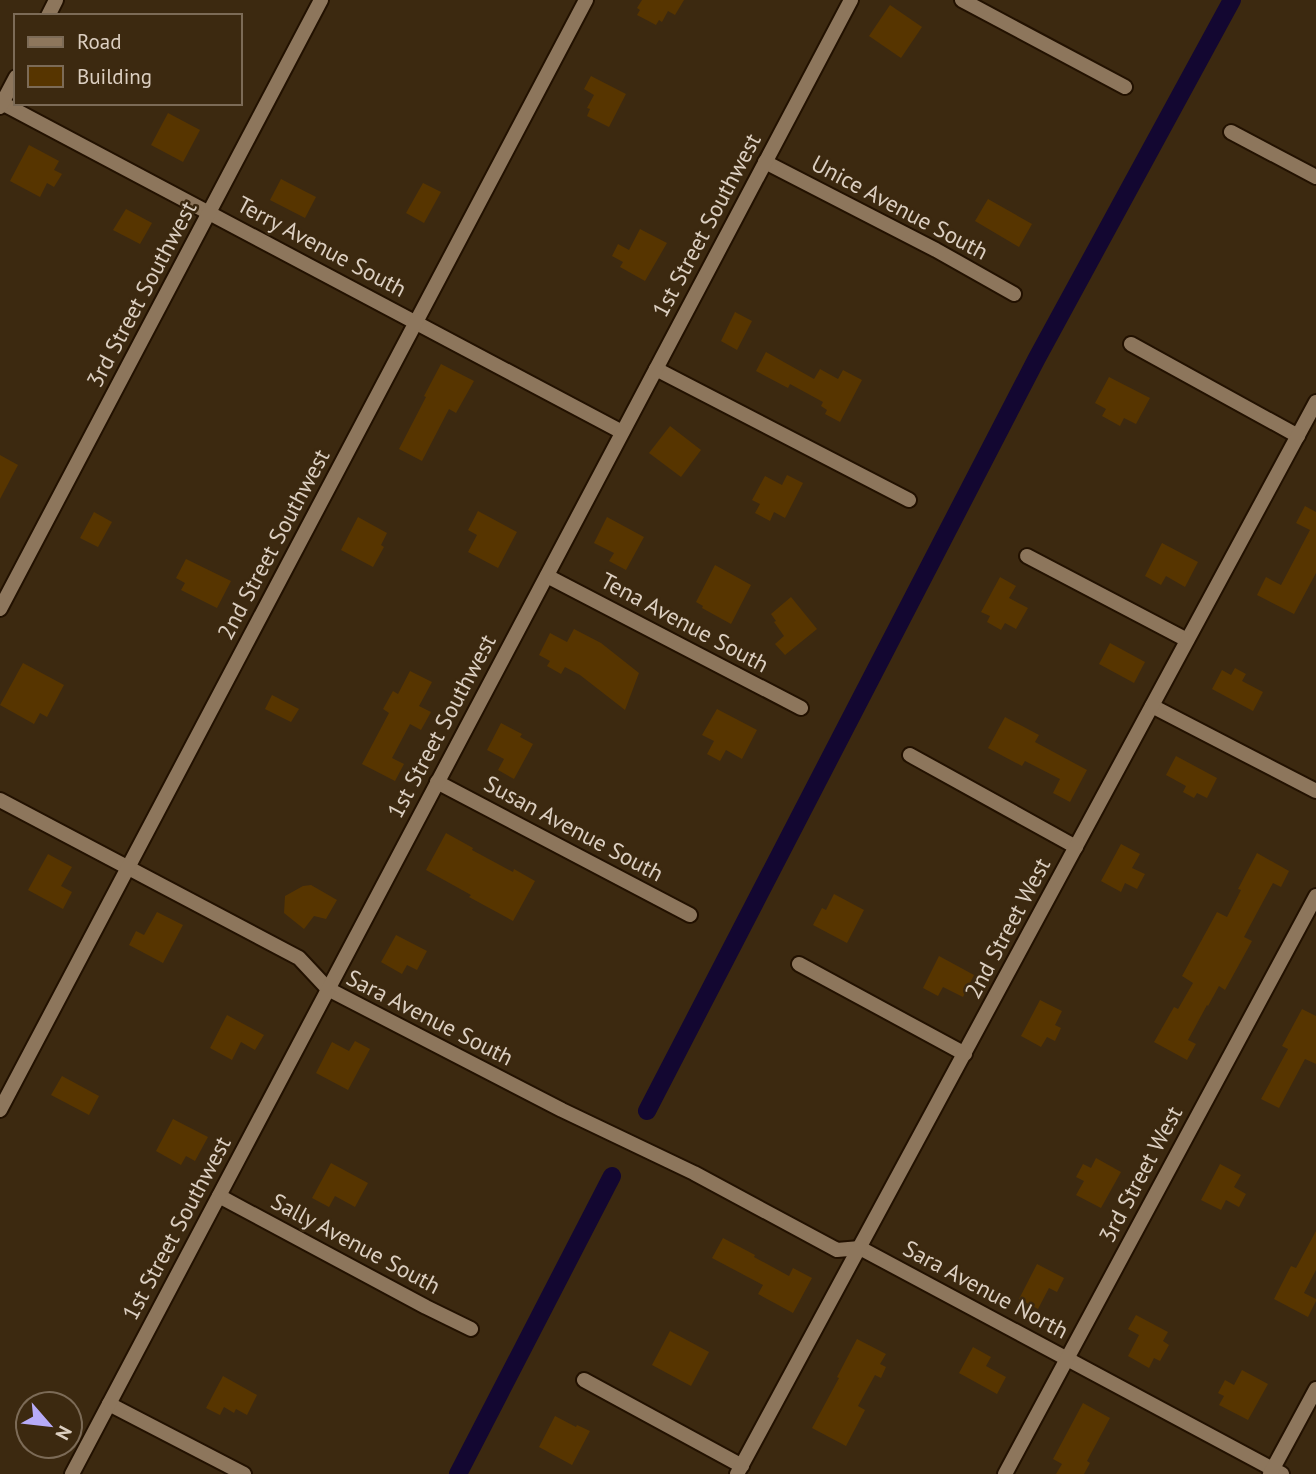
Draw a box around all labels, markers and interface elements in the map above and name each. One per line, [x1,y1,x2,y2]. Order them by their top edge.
legend [14,14,242,105]
text: Road [77,28,121,55]
text: Building [77,63,152,90]
street label: 1st Street Southwest [645,128,767,322]
street label: Unice Avenue South [807,148,993,266]
street label: Terry Avenue South [232,189,412,303]
street label: 3rd Street Southwest [80,196,202,392]
street label: 2nd Street Southwest [211,444,336,644]
street label: Tena Avenue South [596,565,774,679]
street label: 1st Street Southwest [380,629,502,823]
street label: Susan Avenue South [479,768,669,888]
street label: 2nd Street West [958,852,1056,1003]
street label: Sara Avenue South [342,962,518,1072]
street label: 3rd Street West [1092,1101,1188,1247]
street label: 1st Street Southwest [115,1131,237,1325]
street label: Sally Avenue South [266,1186,446,1300]
street label: Sara Avenue North [898,1233,1074,1345]
north arrow [14,1390,84,1460]
text: N [50,1422,78,1444]

